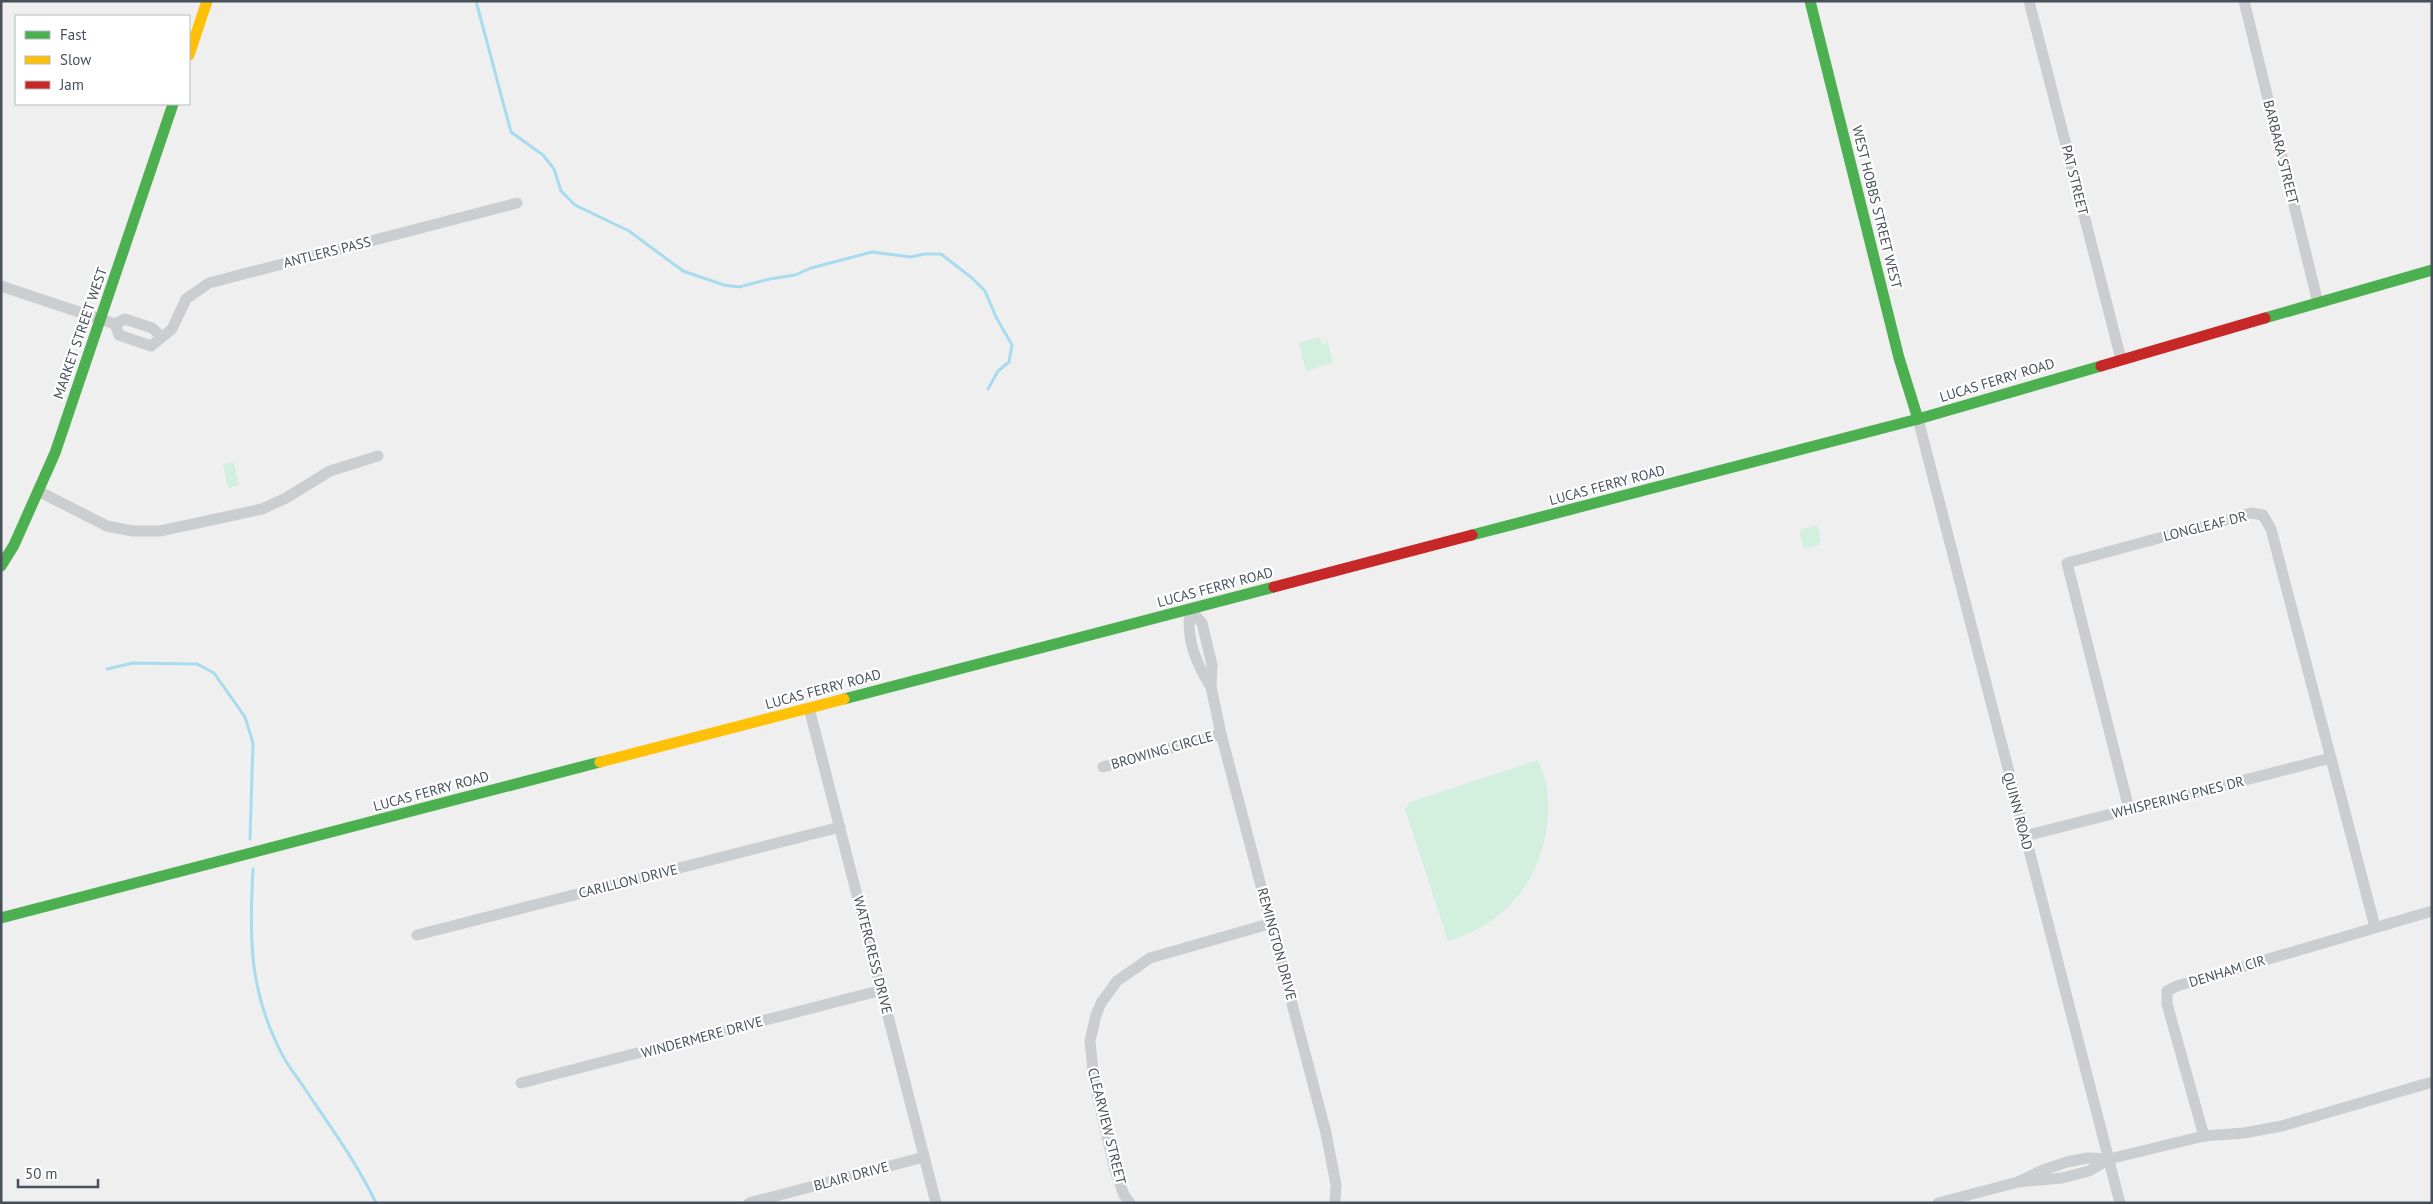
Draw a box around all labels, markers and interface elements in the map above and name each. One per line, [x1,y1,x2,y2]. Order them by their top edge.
legend [15,15,190,105]
text: Fast [60,25,87,44]
text: Slow [60,50,91,69]
text: Jam [59,75,84,94]
street label: BARBARA STREET [2259,98,2303,206]
street label: WEST HOBBS STREET WEST [1848,124,1906,291]
street label: PAT STREET [2058,143,2092,217]
street label: ANTLERS PASS [281,232,373,272]
street label: MARKET STREET WEST [49,265,111,401]
street label: LUCAS FERRY ROAD [1937,354,2057,406]
street label: LUCAS FERRY ROAD [1547,461,1667,509]
street label: LONGLEAF DR [2161,507,2249,545]
street label: LUCAS FERRY ROAD [1155,563,1275,611]
street label: LUCAS FERRY ROAD [763,665,883,713]
street label: BROWING CIRCLE [1109,727,1215,773]
street label: LUCAS FERRY ROAD [371,767,491,815]
street label: QUINN ROAD [1999,770,2037,852]
street label: WHISPERING PNES DR [2110,772,2246,822]
street label: CARILLON DRIVE [577,860,679,902]
street label: REMINGTON DRIVE [1253,886,1301,1002]
street label: WATERCRESS DRIVE [850,894,896,1016]
street label: DENHAM CIR [2187,951,2267,991]
street label: WINDERMERE DRIVE [639,1012,765,1062]
street label: CLEARVIEW STREET [1084,1066,1130,1186]
scale bar [18,1156,98,1188]
street label: BLAIR DRIVE [812,1157,890,1195]
text: 50 m [25,1164,58,1183]

